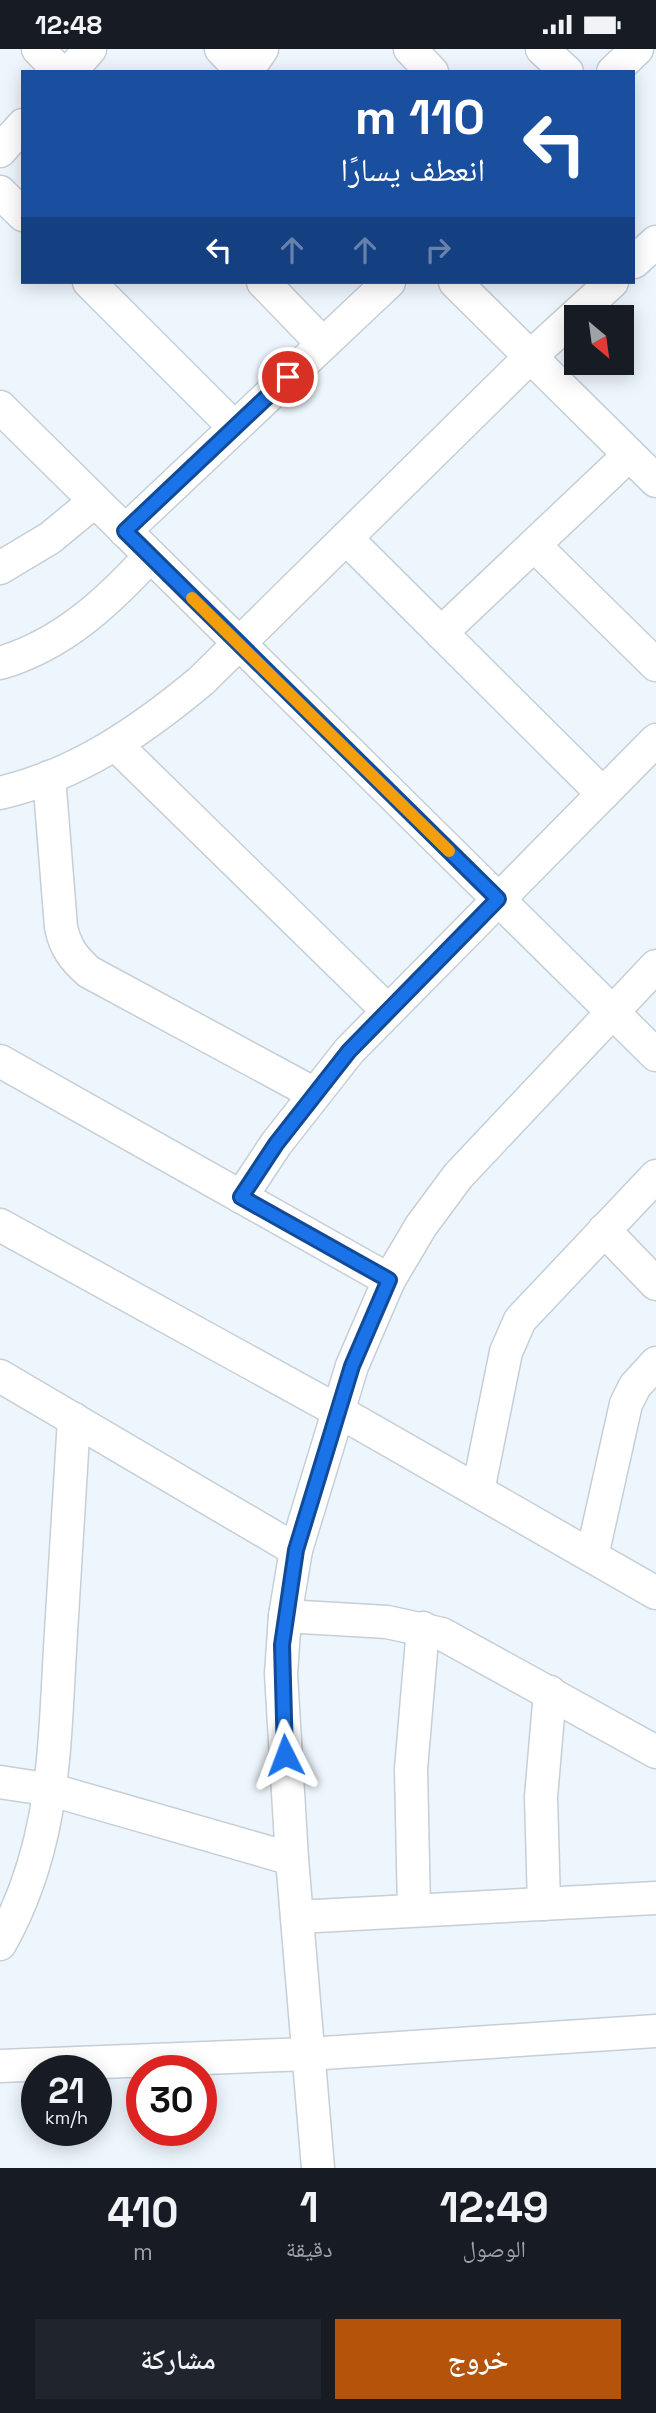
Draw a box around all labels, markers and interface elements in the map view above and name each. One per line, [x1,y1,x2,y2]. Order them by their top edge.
text: 12:48 [35,8,102,42]
text: 110 m [355,86,485,148]
icon: left [509,98,600,189]
text: انعطف يسارًا [341,150,485,190]
icon: left [200,231,238,269]
icon: ahead [273,231,311,269]
icon: ahead [346,231,384,269]
icon: right [419,231,457,269]
north arrow [564,305,634,375]
map controls [564,305,634,375]
pin [258,347,318,407]
icon: arrive [269,358,307,396]
position arrow [248,1718,322,1792]
speed limit sign: 30 [126,2055,217,2146]
text: 21 [48,2069,85,2113]
text: km/h [45,2106,88,2129]
text: 1 [300,2181,319,2234]
text: 12:49 [440,2181,549,2234]
text: 410 [107,2186,179,2239]
text: دقيقة [286,2234,333,2264]
text: الوصول [462,2234,526,2264]
text: m [133,2237,153,2267]
button: مشاركة [35,2319,321,2399]
button: خروج [335,2319,621,2399]

